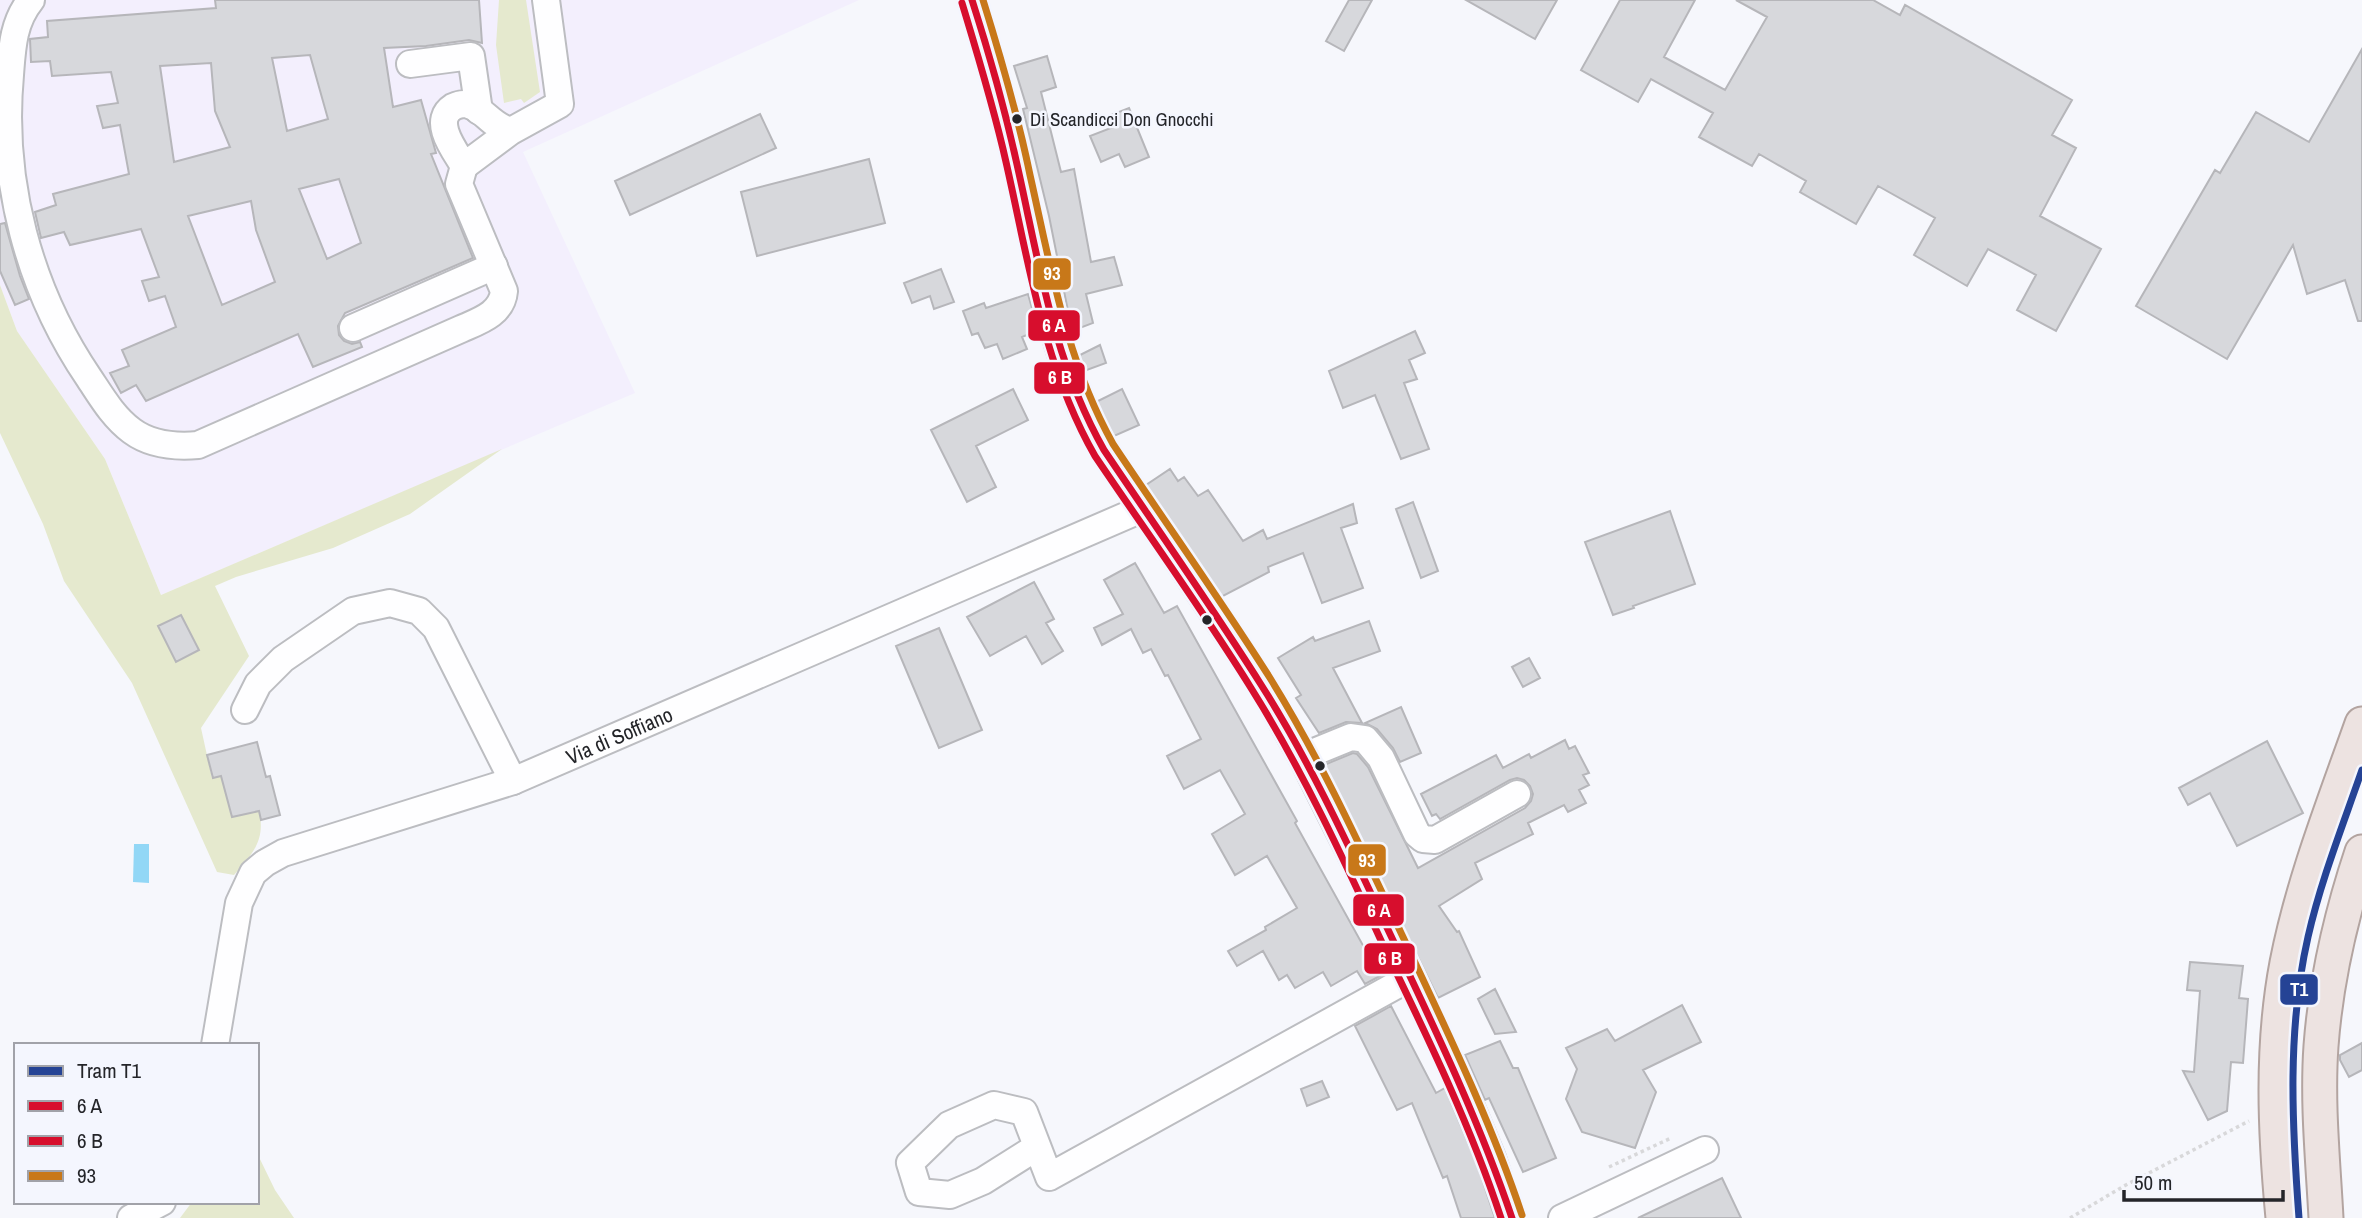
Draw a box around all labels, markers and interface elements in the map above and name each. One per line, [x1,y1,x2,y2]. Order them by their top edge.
place label: Di Scandicci Don Gnocchi [1030,106,1214,132]
marker: Di Scandicci Don Gnocchi [1010,112,1024,126]
line badge: 93 [1032,257,1072,291]
text: 93 [1043,260,1061,286]
line badge: 6 A [1027,309,1081,342]
text: 6 A [1042,312,1067,338]
line badge: 6 B [1033,361,1086,395]
text: 6 B [1048,364,1072,390]
unlabelled marker [1200,613,1214,627]
street label: Via di Soffiano [561,699,677,771]
unlabelled marker [1313,759,1327,773]
line badge: 93 [1347,843,1387,877]
text: 93 [1358,847,1376,873]
line badge: 6 A [1352,893,1405,927]
text: 6 A [1367,897,1392,923]
line badge: 6 B [1363,942,1416,975]
text: 6 B [1378,945,1402,971]
line badge: T1 [2279,973,2319,1006]
text: T1 [2290,976,2308,1002]
legend [14,1043,259,1204]
text: Tram T1 [77,1056,142,1085]
text: 6 A [77,1091,102,1120]
text: 6 B [77,1126,103,1155]
scale bar [2124,1158,2283,1202]
text: 93 [77,1161,96,1190]
text: 50 m [2134,1168,2172,1197]

